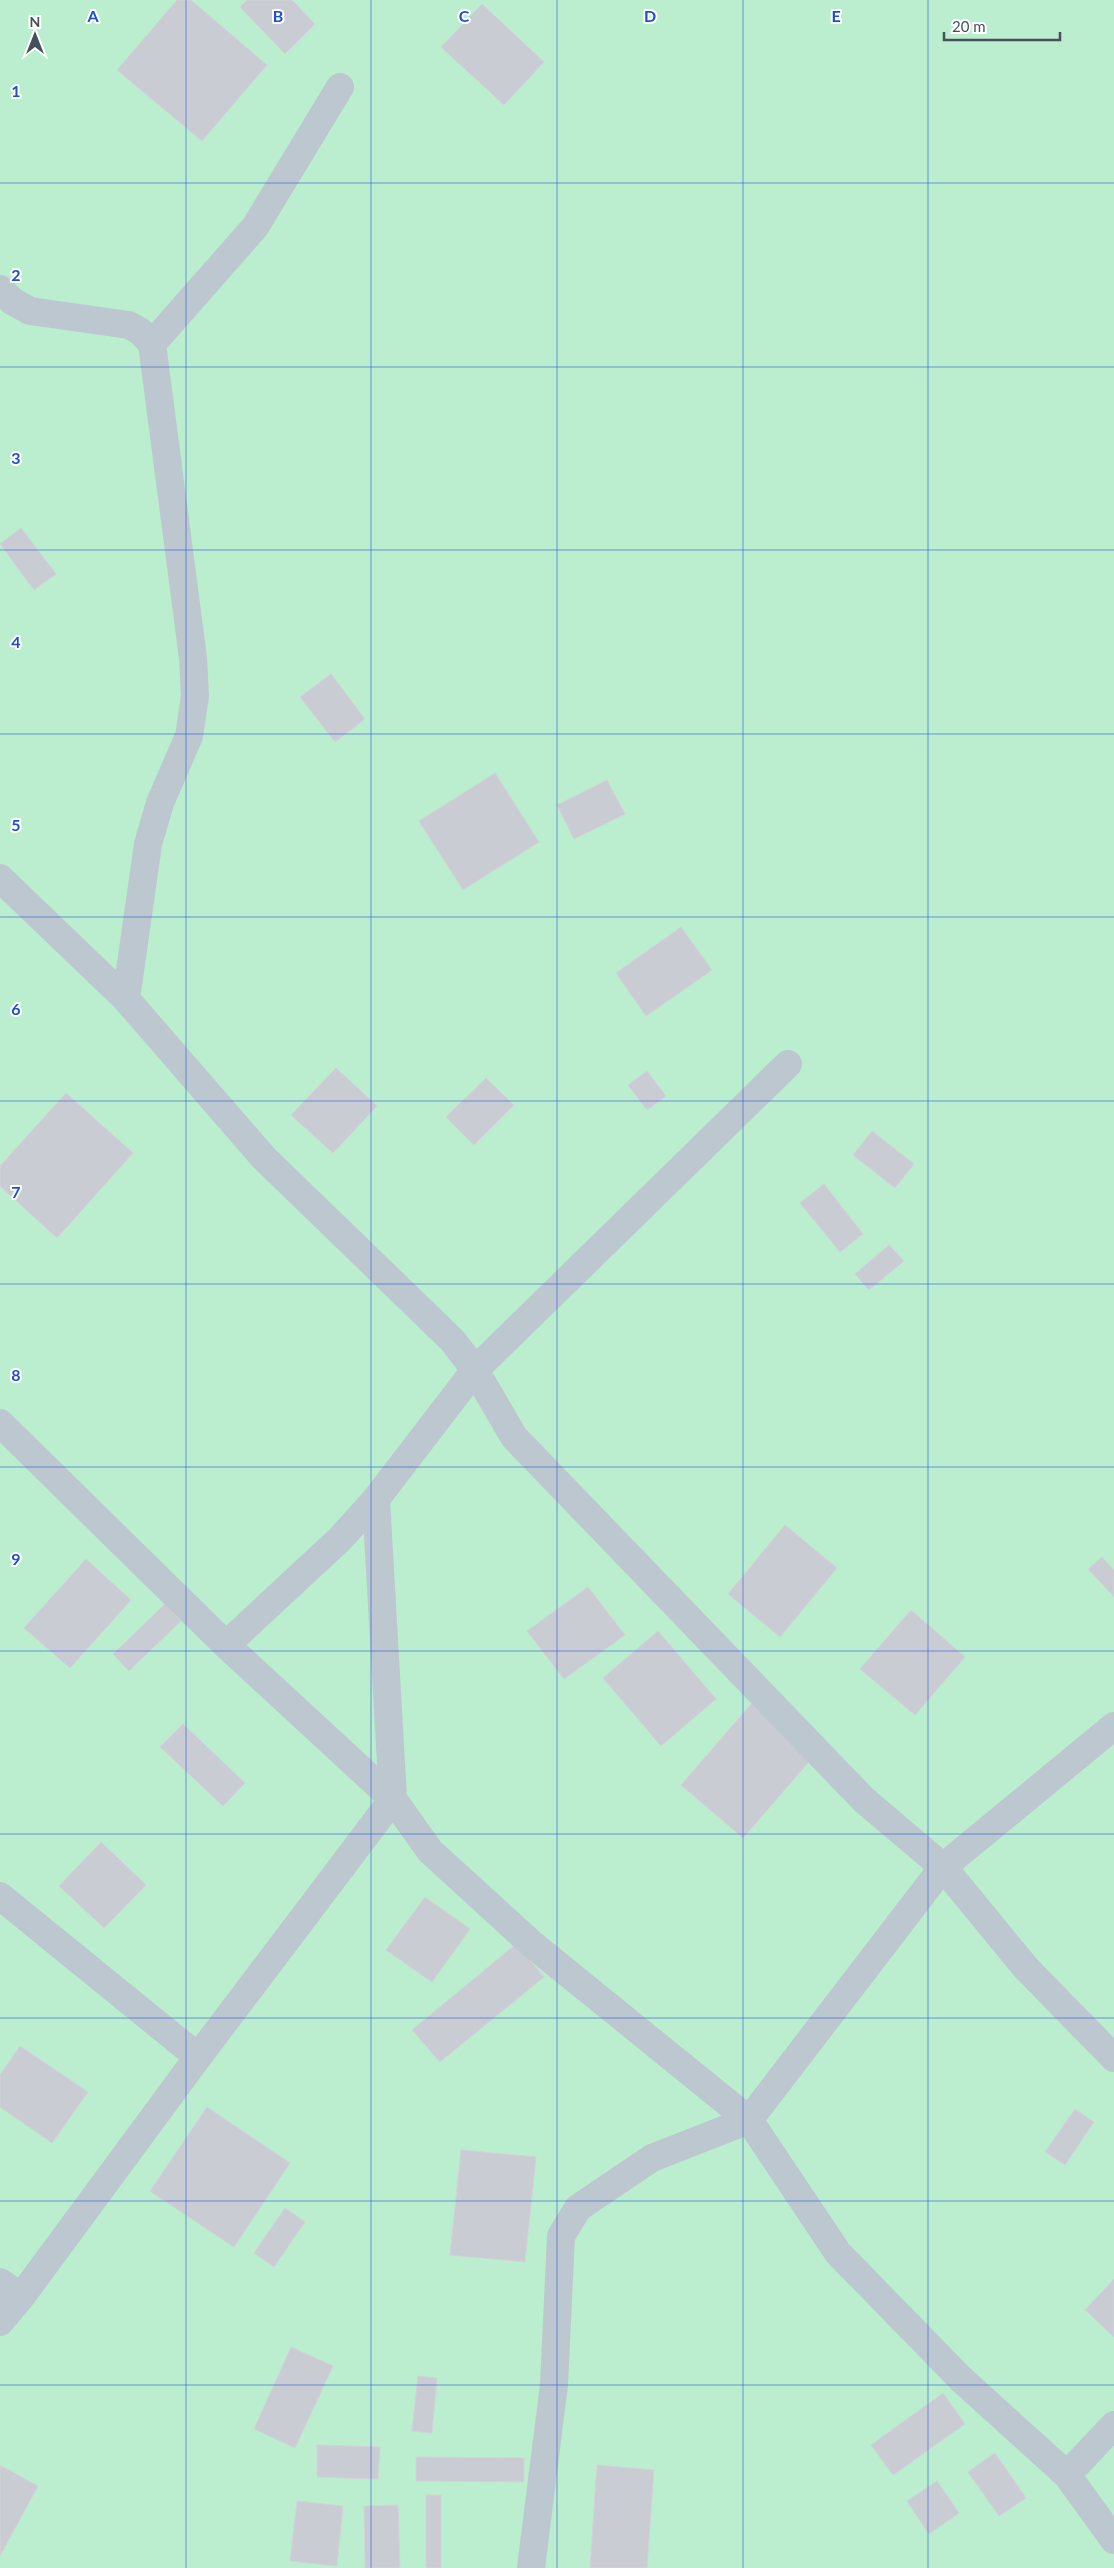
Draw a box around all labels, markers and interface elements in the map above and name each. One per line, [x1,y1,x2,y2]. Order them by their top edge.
text: A [86,6,99,25]
text: B [273,6,283,25]
text: C [459,6,470,25]
text: D [644,6,656,25]
text: E [831,6,841,25]
north arrow [10,10,60,60]
scale bar [944,10,1060,42]
text: N [30,13,40,30]
text: 20 m [952,17,986,35]
text: 1 [11,81,21,100]
text: 2 [11,265,21,284]
text: 3 [11,448,21,467]
text: 4 [11,632,21,651]
text: 5 [11,815,21,834]
text: 6 [11,999,21,1018]
text: 7 [11,1182,21,1201]
text: 8 [11,1365,21,1384]
text: 9 [11,1549,21,1568]

